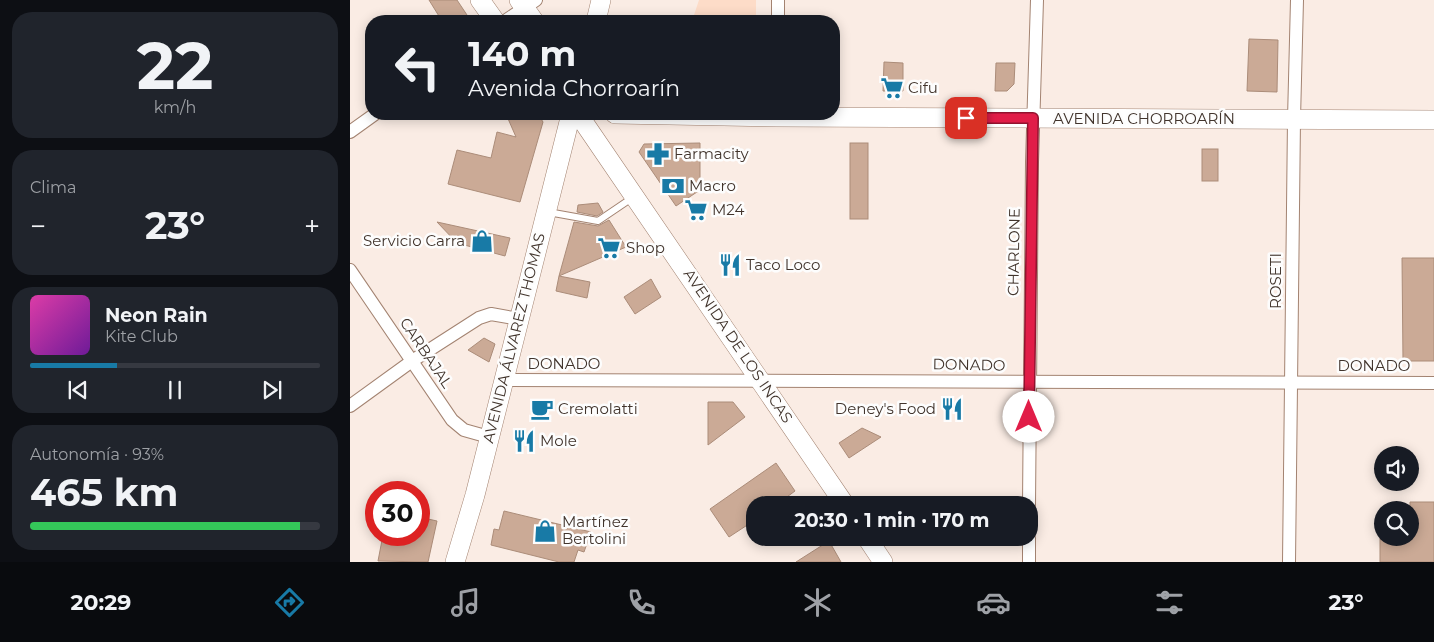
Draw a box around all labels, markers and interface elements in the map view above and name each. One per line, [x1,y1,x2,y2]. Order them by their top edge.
text: 22 [137,26,213,105]
text: 140 m [468,32,576,75]
icon: left [385,35,450,100]
text: Avenida Chorroarín [468,75,680,102]
supermarket icon: Cifu [879,75,905,101]
place label: Cifu [908,78,938,97]
pin [945,97,987,139]
text: km/h [154,98,196,117]
icon: arrive [952,104,980,132]
street label: AVENIDA CHORROARÍN [1053,109,1235,128]
pharmacy icon: Farmacity [645,141,671,167]
place label: Farmacity [674,144,749,163]
bank icon: Macro [660,173,686,199]
place label: Macro [689,176,736,195]
text: Clima [30,178,76,197]
supermarket icon: M24 [683,197,709,223]
place label: M24 [712,200,745,219]
text: 23° [145,202,205,249]
street label: CHARLONE [1003,208,1024,296]
text: − [30,209,46,243]
text: + [304,209,320,243]
shop icon: Servicio Carra [469,228,495,254]
place label: Servicio Carra [363,231,465,250]
street label: AVENIDA ÁLVAREZ THOMAS [478,231,549,445]
supermarket icon: Shop [596,235,622,261]
place label: Shop [626,238,665,257]
restaurant icon: Taco Loco [717,252,743,278]
street label: ROSETI [1266,253,1285,309]
place label: Taco Loco [746,255,821,274]
street label: AVENIDA DE LOS INCAS [680,265,797,426]
text: Neon Rain [105,304,208,327]
street label: CARBAJAL [396,314,457,392]
text: Kite Club [105,327,178,346]
street label: DONADO [528,354,600,373]
street label: DONADO [932,354,1006,375]
street label: DONADO [1338,356,1410,375]
icon: previous [64,376,92,404]
icon: pause [161,376,189,404]
icon: next [258,376,286,404]
position arrow [1002,390,1054,442]
cafe icon: Cremolatti [529,396,555,422]
restaurant icon: Deney's Food [939,396,965,422]
place label: Cremolatti [558,399,638,418]
place label: Deney's Food [835,399,936,418]
restaurant icon: Mole [511,428,537,454]
place label: Mole [540,431,577,450]
text: Autonomía · 93% [30,445,164,464]
map controls [1374,446,1419,546]
button: sound [1374,446,1419,491]
text: 465 km [30,469,178,516]
speed limit sign: 30 [365,481,430,546]
button: search [1374,501,1419,546]
text: 20:30 · 1 min · 170 m [795,509,989,532]
place label: Martínez Bertolini [562,512,629,548]
shop icon: Martínez Bertolini [532,518,558,544]
icon: directions [272,585,307,620]
icon: music [448,585,483,620]
icon: phone [624,585,659,620]
icon: climate [800,585,835,620]
icon: car [976,585,1011,620]
icon: filters [1152,585,1187,620]
text: 20:29 [71,589,131,616]
text: 23° [1329,589,1363,616]

